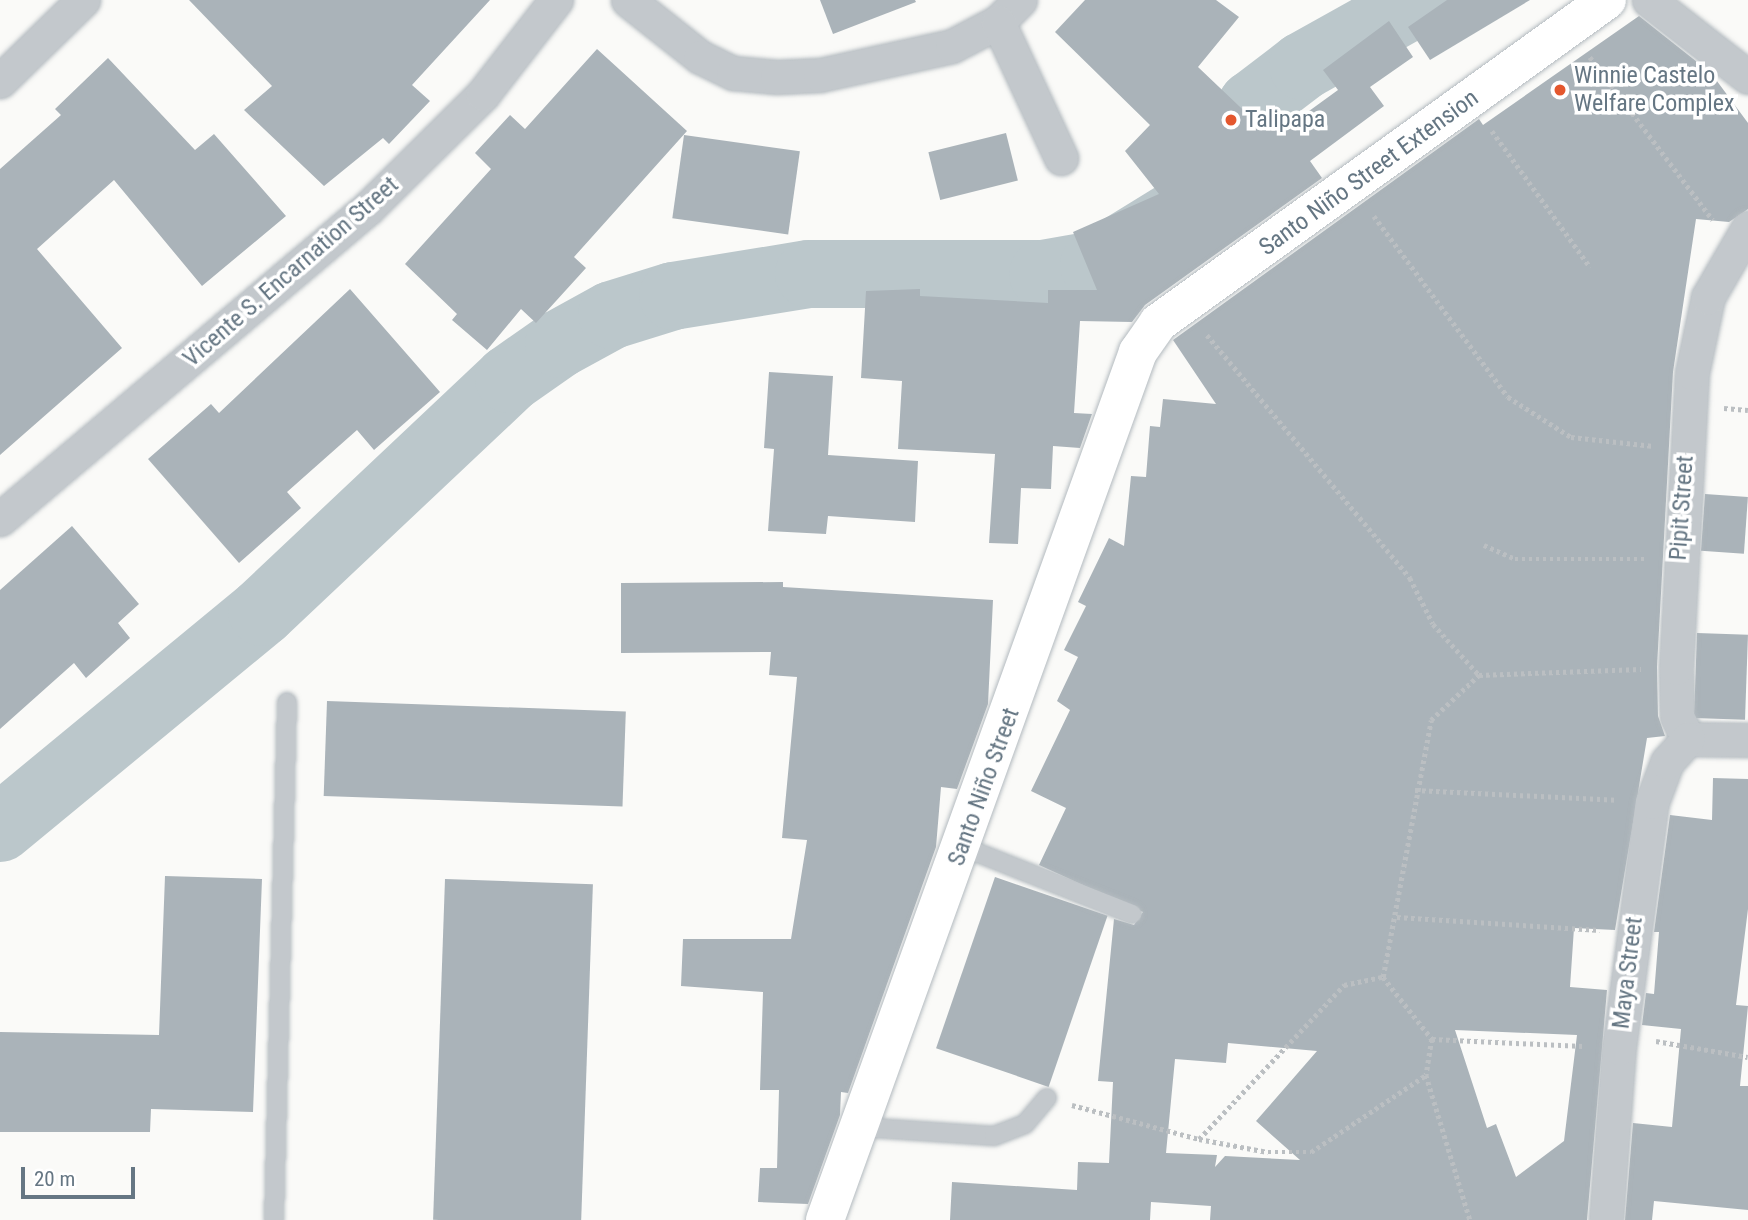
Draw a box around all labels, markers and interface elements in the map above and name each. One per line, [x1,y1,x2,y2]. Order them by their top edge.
place label: Winnie Castelo Welfare Complex [1574,62,1734,118]
marker: Winnie Castelo Welfare Complex [1552,82,1568,98]
street label: Santo Niño Street Extension [1254,84,1484,262]
place label: Talipapa [1245,106,1325,134]
marker: Talipapa [1223,112,1239,128]
street label: Vicente S. Encarnation Street [178,171,404,373]
street label: Pipit Street [1664,455,1700,561]
street label: Santo Niño Street [942,704,1026,870]
street label: Maya Street [1607,915,1649,1031]
scale bar [24,1154,138,1198]
text: 20 m [34,1167,75,1191]

